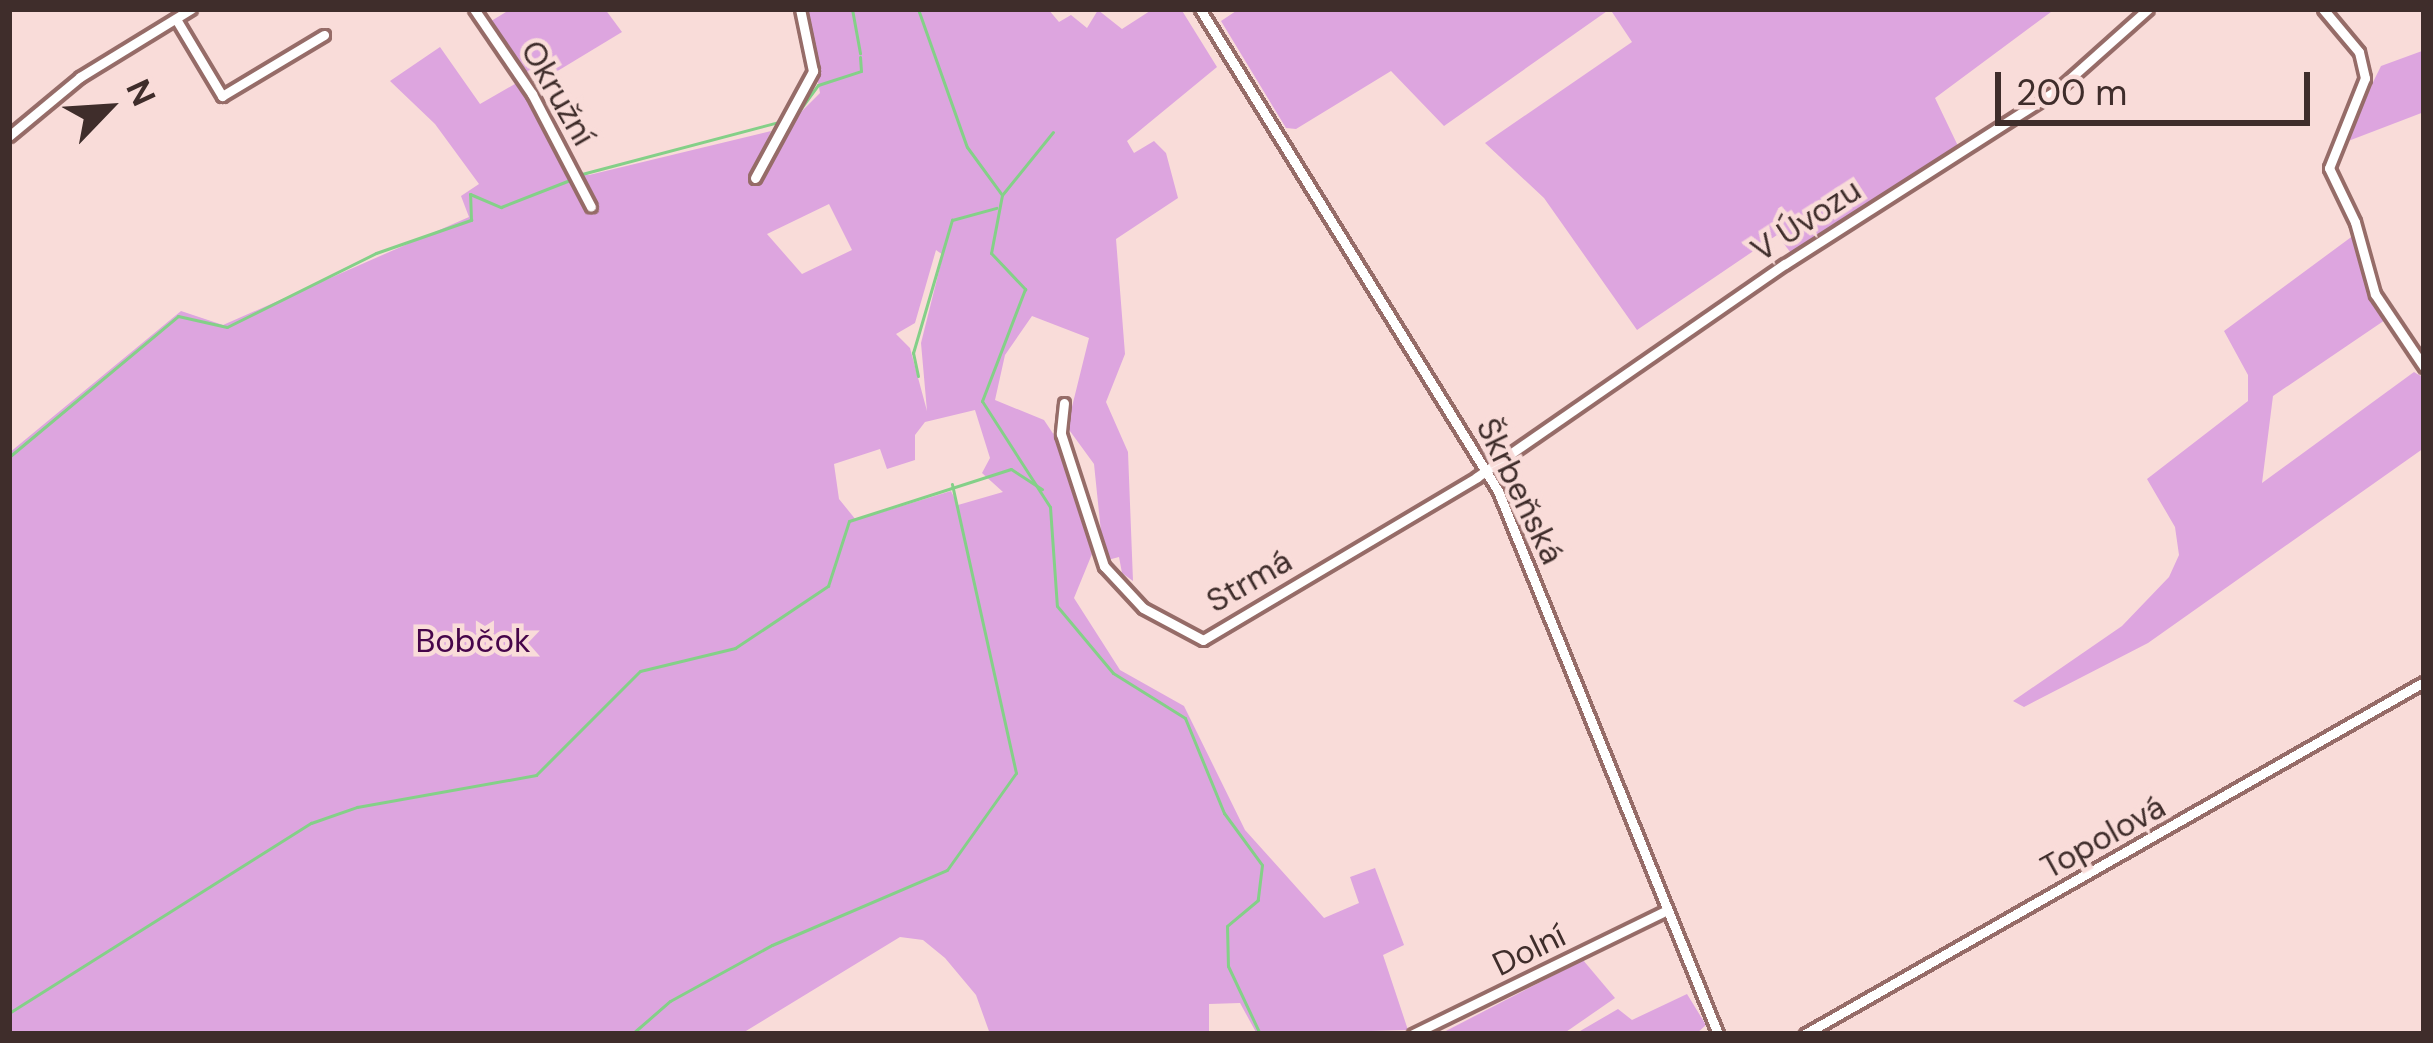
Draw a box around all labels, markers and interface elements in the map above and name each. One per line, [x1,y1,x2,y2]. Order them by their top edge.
street label: Okružní [512,33,604,153]
north arrow [48,48,168,168]
scale bar [2001,48,2316,122]
text: 200 m [2016,69,2127,116]
text: N [117,73,166,113]
street label: V Úvozu [1744,170,1868,270]
street label: Škrbeňská [1468,412,1572,570]
street label: Strmá [1199,541,1299,621]
park label: Bobčok [415,621,531,661]
street label: Topolová [2034,787,2172,887]
street label: Dolní [1486,916,1572,984]

